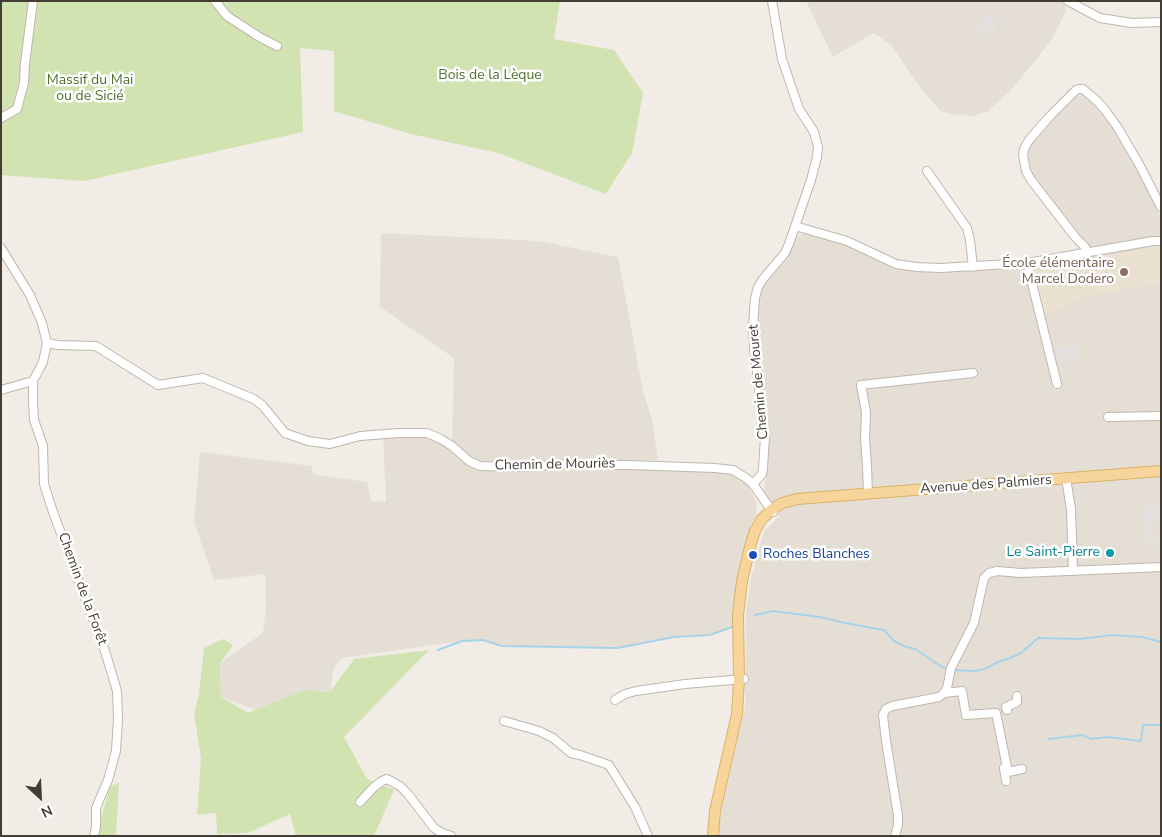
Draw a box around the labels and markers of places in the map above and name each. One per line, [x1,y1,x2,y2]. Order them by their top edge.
place label: École élémentaire Marcel Dodero [1002,256,1114,288]
marker: École élémentaire Marcel Dodero [1118,266,1130,278]
place label: Le Saint-Pierre [1007,545,1100,561]
place label: Roches Blanches [763,547,870,563]
marker: Le Saint-Pierre [1104,547,1116,559]
marker: Roches Blanches [747,549,759,561]

